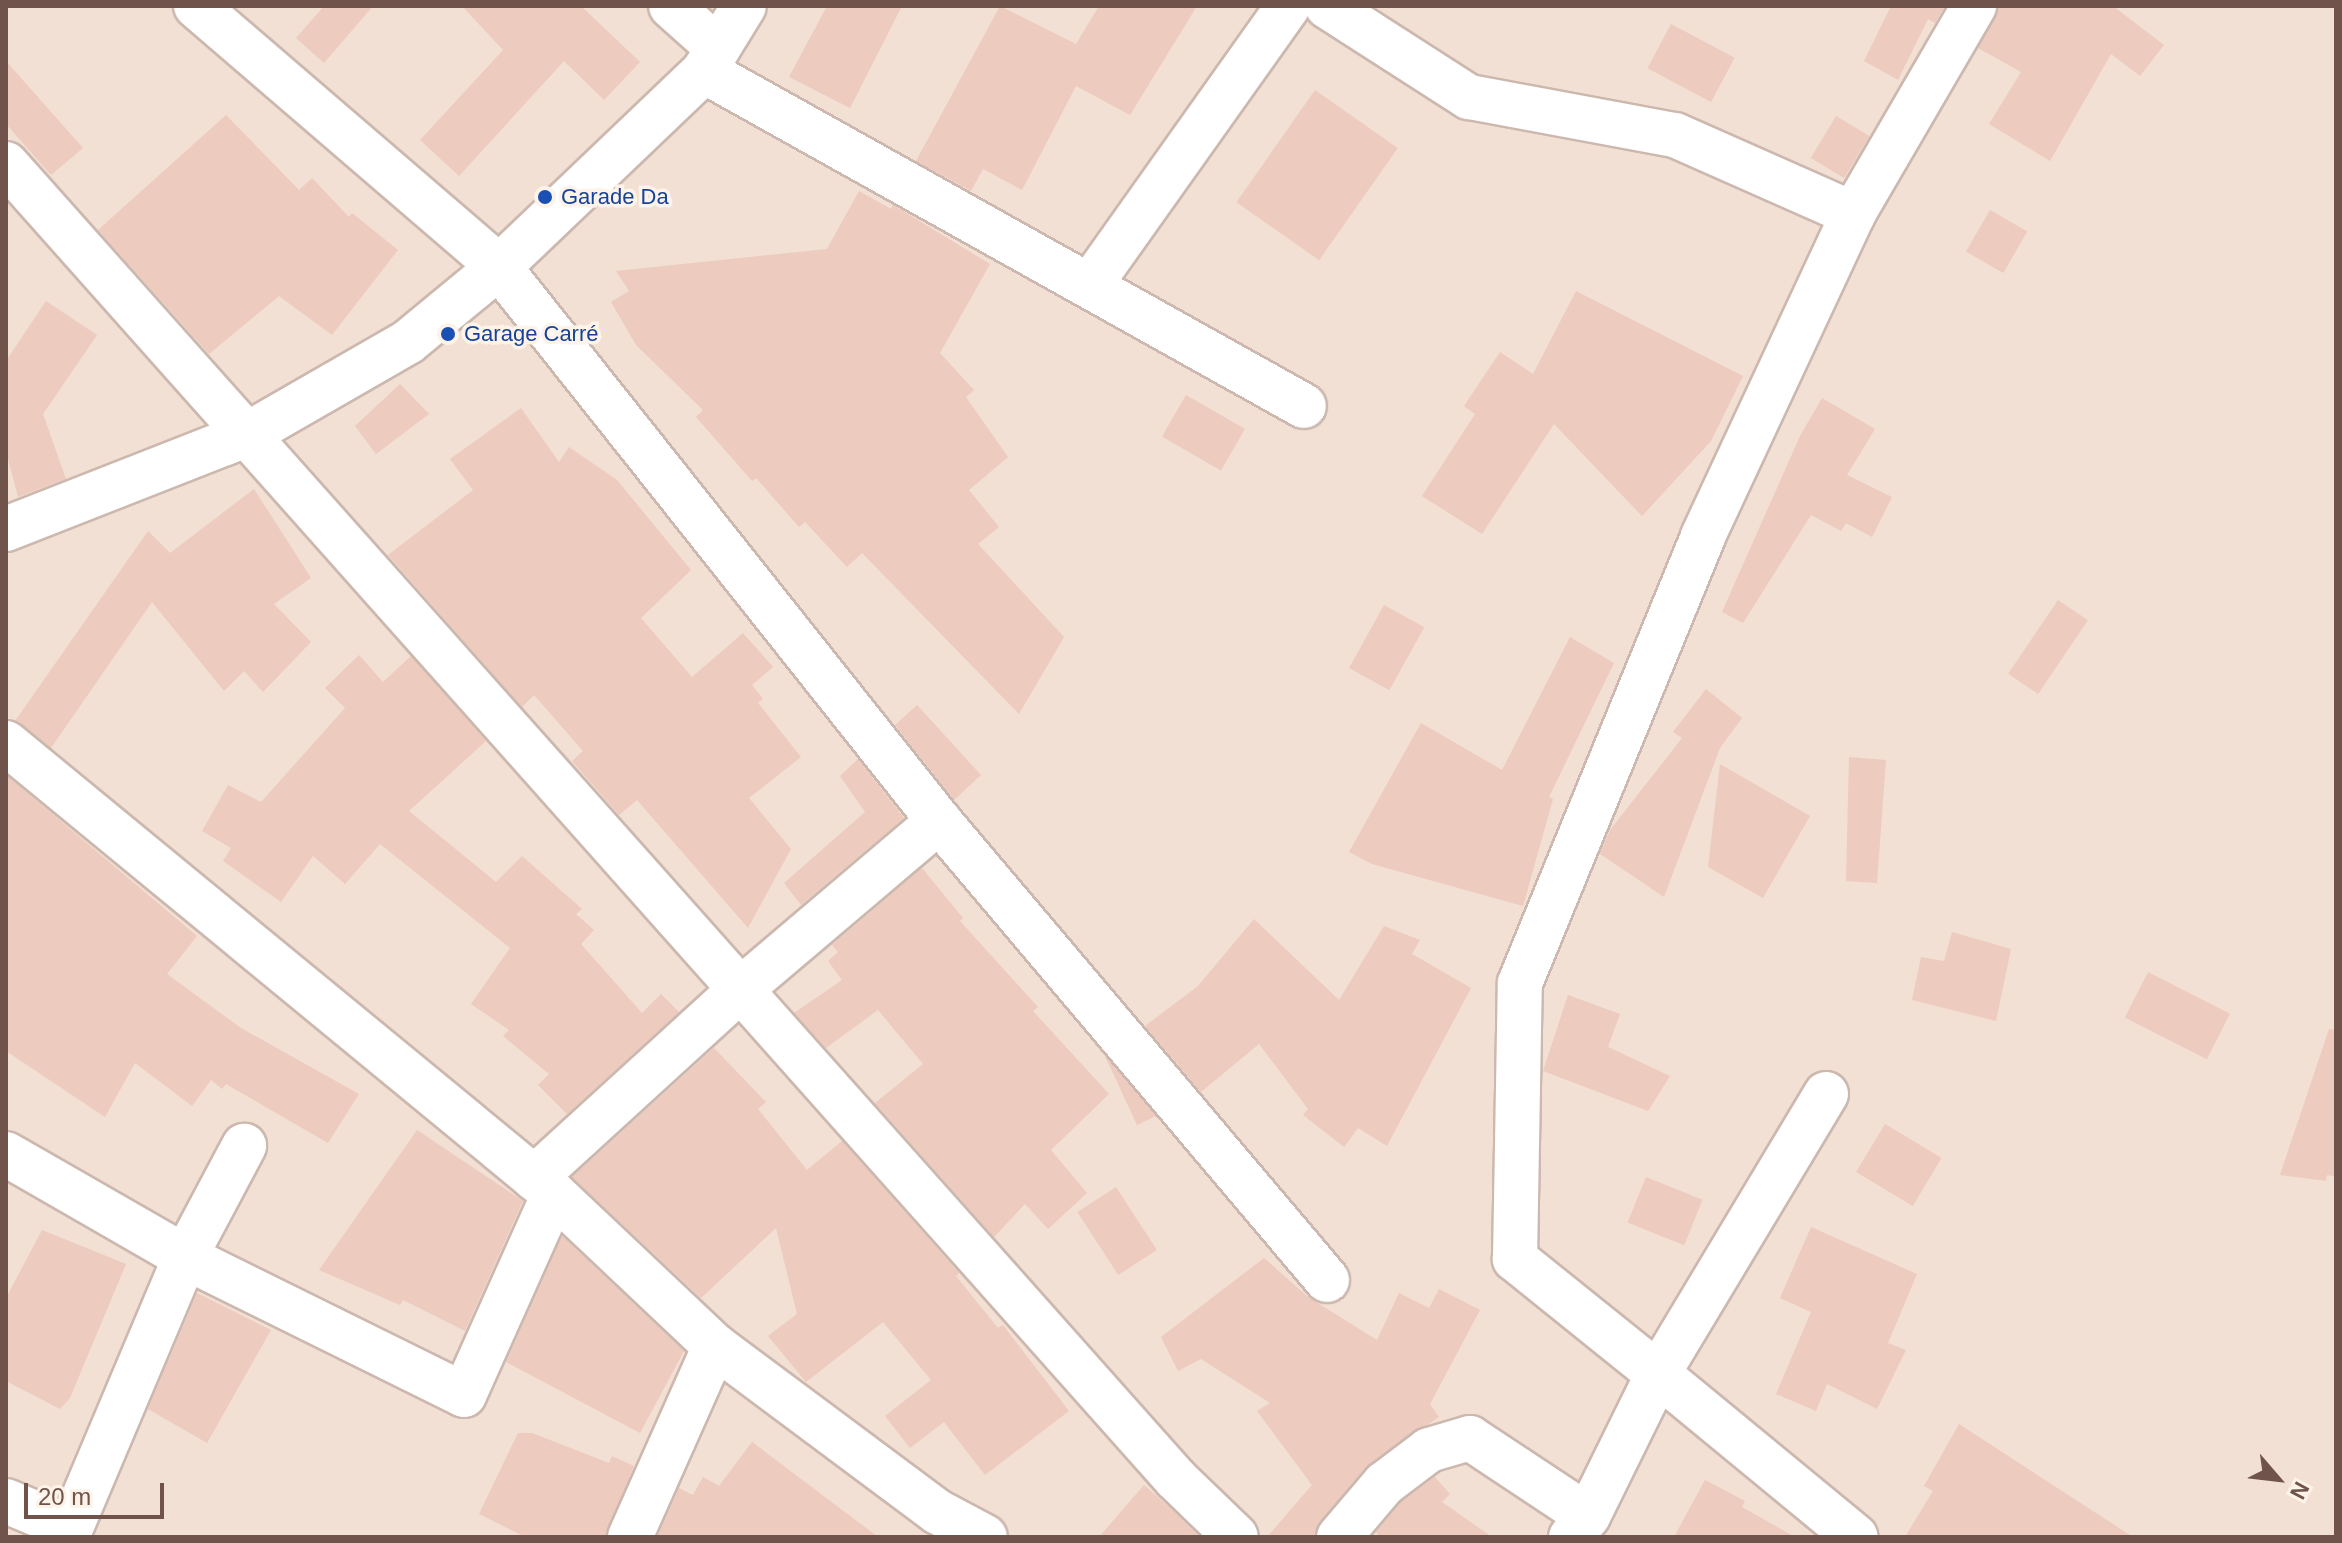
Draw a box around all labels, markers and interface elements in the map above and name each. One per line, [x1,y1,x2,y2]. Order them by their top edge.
place label: Garade Da [561,184,669,210]
marker: Garade Da [536,188,554,206]
place label: Garage Carré [464,321,599,347]
marker: Garage Carré [439,325,457,343]
north arrow [2238,1439,2318,1519]
scale bar [28,1467,168,1517]
text: N [2285,1478,2314,1503]
text: 20 m [38,1483,91,1510]

